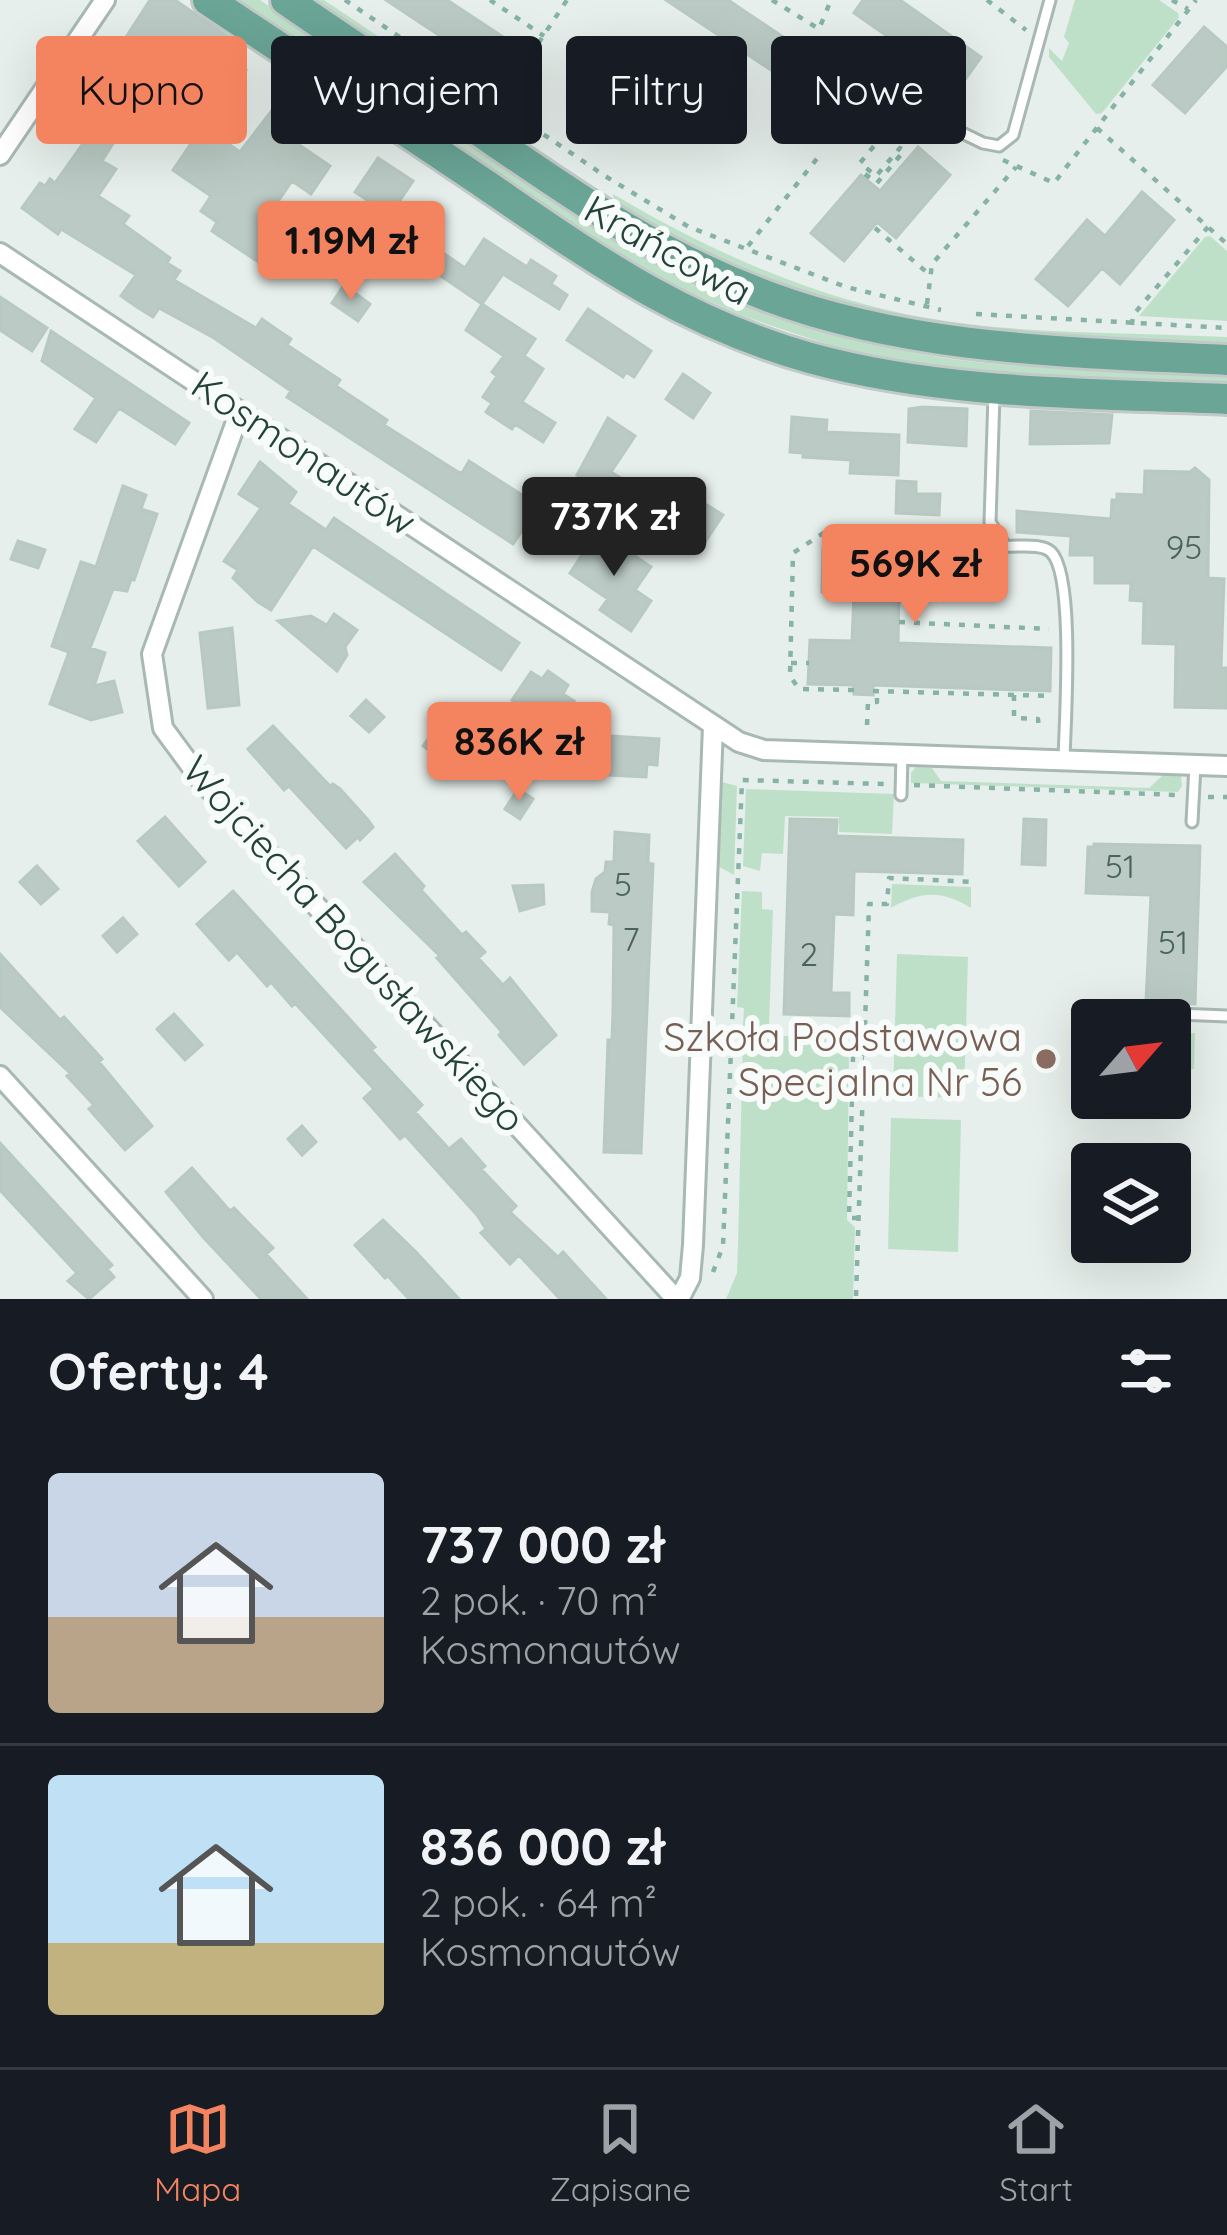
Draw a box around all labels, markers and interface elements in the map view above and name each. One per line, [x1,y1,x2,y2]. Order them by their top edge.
chip: Kupno [36,36,247,144]
chip: Wynajem [271,36,542,144]
chip: Filtry [566,36,747,144]
chip: Nowe [771,36,966,144]
street label: Krańcowa [576,184,760,316]
pin: 1.19M zł [227,201,475,303]
text: 1.19M zł [285,215,417,264]
street label: Kosmonautów [183,359,426,546]
pin: 737K zł [503,477,725,579]
text: 737K zł [549,491,679,540]
pin: 569K zł [804,524,1026,626]
house number: 95 [1166,526,1202,567]
text: 569K zł [849,538,981,587]
pin: 836K zł [408,702,630,804]
text: 836K zł [454,716,584,765]
street label: Wojciecha Bogusławskiego [172,745,536,1142]
house number: 51 [1105,845,1135,886]
house number: 5 [614,863,632,904]
house number: 7 [623,918,639,959]
house number: 51 [1158,921,1188,962]
house number: 2 [800,933,818,974]
north arrow [1071,999,1191,1119]
map controls [1071,999,1191,1263]
place label: Szkoła Podstawowa Specjalna Nr 56 [664,1012,1022,1106]
marker: Szkoła Podstawowa Specjalna Nr 56 [1033,1046,1059,1072]
button: layers [1071,1143,1191,1263]
icon: filters [1113,1338,1179,1404]
text: Oferty: 4 [48,1339,269,1403]
text: 737 000 zł [420,1512,664,1576]
icon: home [144,1521,288,1665]
text: 2 pok. · 70 m² [420,1576,658,1625]
text: Kosmonautów [420,1625,681,1674]
text: 836 000 zł [420,1814,665,1878]
icon: home [144,1823,288,1967]
text: 2 pok. · 64 m² [420,1878,657,1927]
text: Kosmonautów [420,1927,681,1976]
tab: Mapa [154,2096,241,2209]
tab: Zapisane [549,2096,691,2209]
tab: Start [999,2096,1073,2209]

